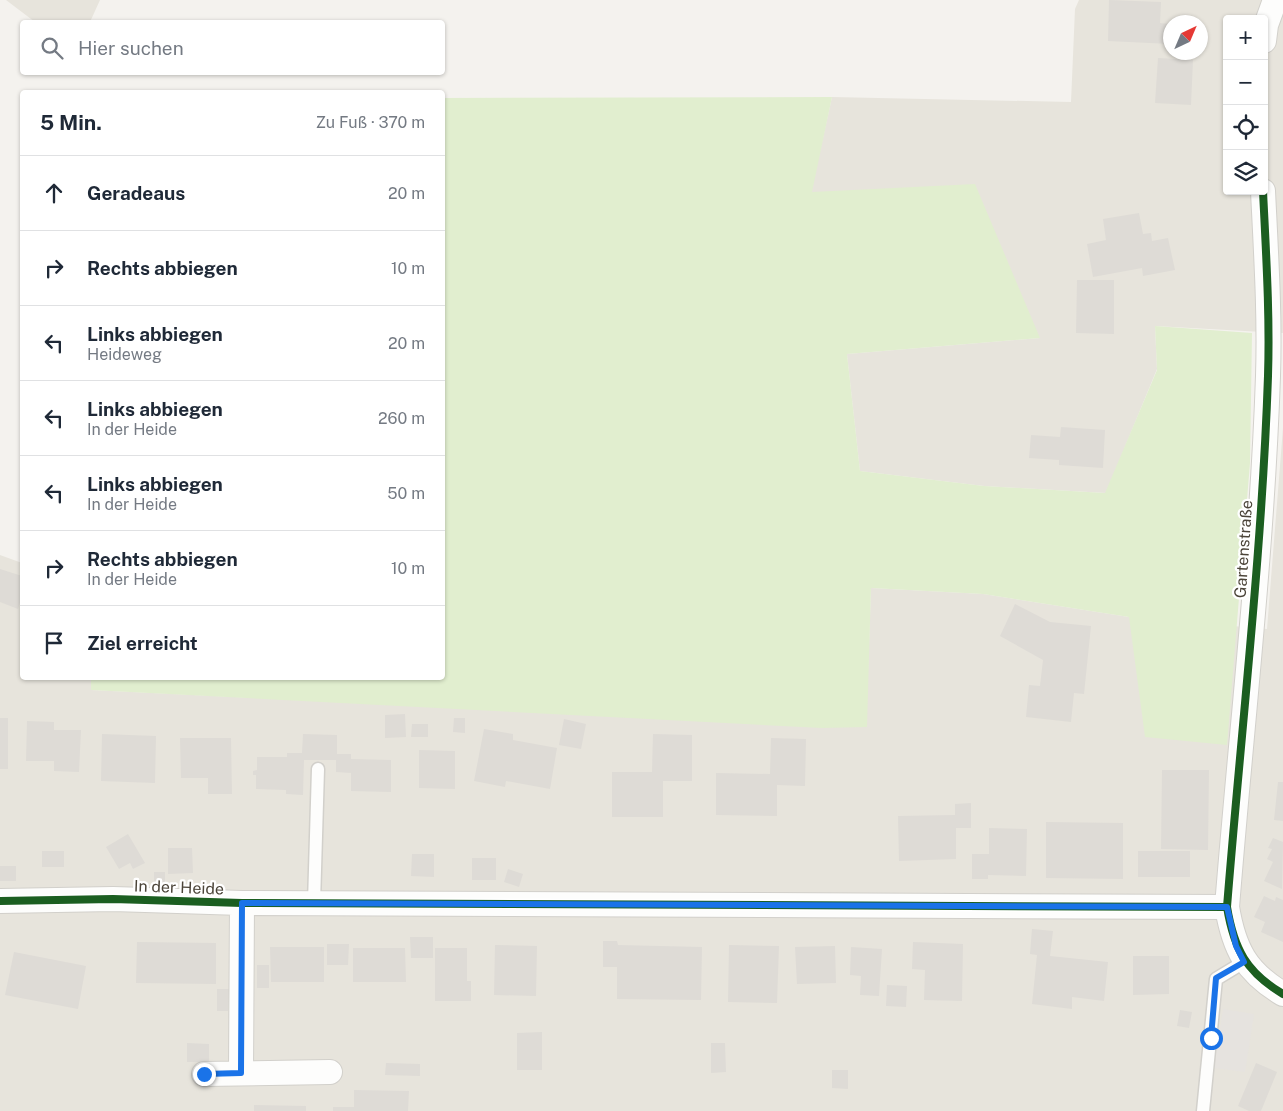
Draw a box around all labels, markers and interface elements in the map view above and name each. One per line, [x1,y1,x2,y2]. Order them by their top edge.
north arrow [1163,15,1208,60]
map controls [1223,15,1268,195]
button: + [1223,15,1268,60]
search box [20,20,445,75]
icon: search [38,34,66,62]
text: Hier suchen [78,37,184,59]
button: − [1223,60,1268,105]
button: locate [1223,105,1268,150]
text: 5 Min. [40,110,102,135]
text: Zu Fuß · 370 m [316,113,425,132]
button: layers [1223,150,1268,195]
icon: ahead [40,179,68,207]
text: Geradeaus [87,182,185,204]
text: 20 m [388,184,425,203]
icon: right [40,254,68,282]
text: Rechts abbiegen [87,257,238,279]
text: 10 m [391,259,425,278]
text: Links abbiegen [87,323,223,345]
icon: left [40,329,68,357]
text: 20 m [388,334,425,353]
text: Heideweg [87,345,162,364]
text: Links abbiegen [87,398,223,420]
icon: left [40,404,68,432]
text: 260 m [378,409,425,428]
text: In der Heide [87,420,177,439]
text: Links abbiegen [87,473,223,495]
icon: left [40,479,68,507]
text: 50 m [387,484,425,503]
text: In der Heide [87,495,177,514]
street label: Gartenstraße [1231,499,1256,599]
text: Rechts abbiegen [87,548,238,570]
icon: right [40,554,68,582]
text: 10 m [391,559,425,578]
text: In der Heide [87,570,177,589]
icon: arrive [40,629,68,657]
text: Ziel erreicht [87,632,198,654]
street label: In der Heide [134,876,224,899]
route start [1200,1027,1223,1050]
route end [193,1063,216,1086]

